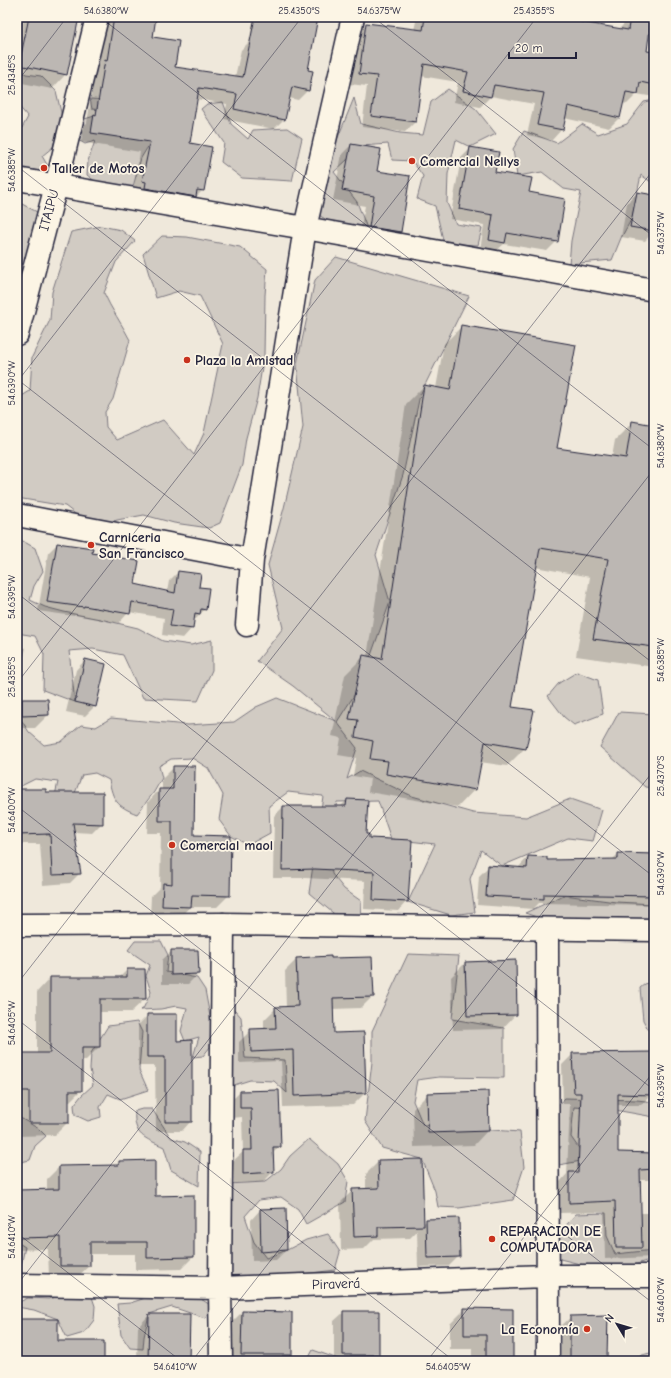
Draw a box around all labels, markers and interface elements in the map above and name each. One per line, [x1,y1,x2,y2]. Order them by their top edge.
text: 54.6380°W [84,5,129,17]
text: 25.4350°S [278,5,320,17]
text: 54.6375°W [357,5,401,17]
text: 25.4355°S [514,5,555,17]
scale bar [509,34,576,60]
text: 20 m [515,41,543,55]
text: 25.4345°S [6,54,18,95]
text: 54.6385°W [6,148,18,192]
place label: Comercial Nellys [420,153,519,170]
marker: Comercial Nellys [407,156,417,166]
place label: Taller de Motos [52,160,145,177]
marker: Taller de Motos [39,163,49,173]
street label: ITAIPU [35,187,63,233]
text: 54.6375°W [655,211,667,255]
place label: Plaza la Amistad [195,352,293,369]
marker: Plaza la Amistad [182,355,192,365]
text: 54.6390°W [6,360,18,405]
text: 54.6380°W [655,423,667,468]
place label: Carniceria San Francisco [99,529,184,562]
marker: Carniceria San Francisco [86,540,96,550]
text: 54.6395°W [6,575,18,619]
text: 54.6385°W [655,638,667,682]
text: 25.4355°S [6,656,18,697]
text: 25.4370°S [655,755,667,796]
text: 54.6400°W [6,787,18,833]
place label: Comercial maol [180,837,273,854]
marker: Comercial maol [167,840,177,850]
text: 54.6390°W [655,850,667,895]
text: 54.6405°W [6,1000,18,1045]
text: 54.6395°W [655,1064,667,1108]
text: 54.6410°W [6,1215,18,1259]
place label: REPARACION DE COMPUTADORA [500,1223,601,1256]
marker: REPARACION DE COMPUTADORA [487,1234,497,1244]
street label: Piraverá [311,1275,361,1293]
text: 54.6400°W [655,1277,667,1323]
north arrow [597,1304,637,1344]
text: N [602,1311,617,1325]
place label: La Economía [501,1321,579,1338]
marker: La Economía [582,1324,592,1334]
text: 54.6410°W [153,1361,197,1373]
text: 54.6405°W [426,1361,471,1373]

